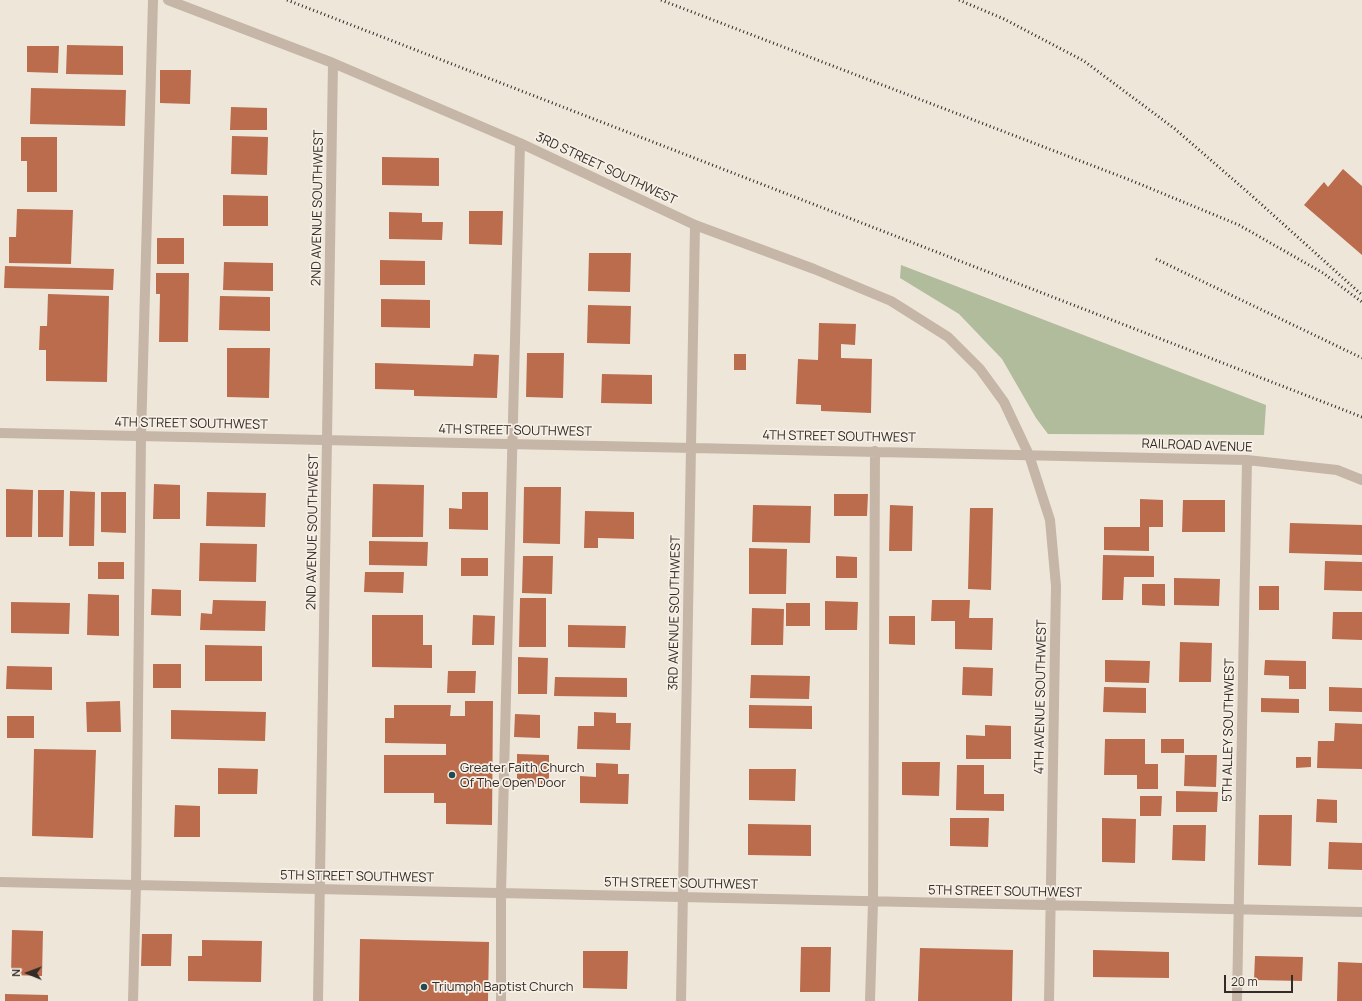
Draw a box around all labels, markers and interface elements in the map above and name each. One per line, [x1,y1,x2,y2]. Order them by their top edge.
street label: 3RD STREET SOUTHWEST [533,129,679,209]
street label: 2ND AVENUE SOUTHWEST [309,130,327,286]
street label: 4TH STREET SOUTHWEST [114,415,268,433]
street label: 4TH STREET SOUTHWEST [438,422,592,440]
street label: 4TH STREET SOUTHWEST [762,428,916,446]
street label: RAILROAD AVENUE [1141,436,1253,456]
street label: 2ND AVENUE SOUTHWEST [304,454,322,610]
street label: 3RD AVENUE SOUTHWEST [666,535,684,691]
street label: 4TH AVENUE SOUTHWEST [1032,619,1050,775]
street label: 5TH ALLEY SOUTHWEST [1220,658,1238,802]
place label: Greater Faith Church Of The Open Door [460,760,585,791]
marker: Greater Faith Church Of The Open Door [447,770,457,780]
street label: 5TH STREET SOUTHWEST [280,868,434,886]
street label: 5TH STREET SOUTHWEST [604,875,758,893]
street label: 5TH STREET SOUTHWEST [928,883,1082,901]
north arrow [8,953,48,993]
scale bar [1226,967,1295,993]
text: N [8,969,23,977]
text: 20 m [1231,973,1258,990]
place label: Triumph Baptist Church [432,979,574,995]
marker: Triumph Baptist Church [419,982,429,992]

